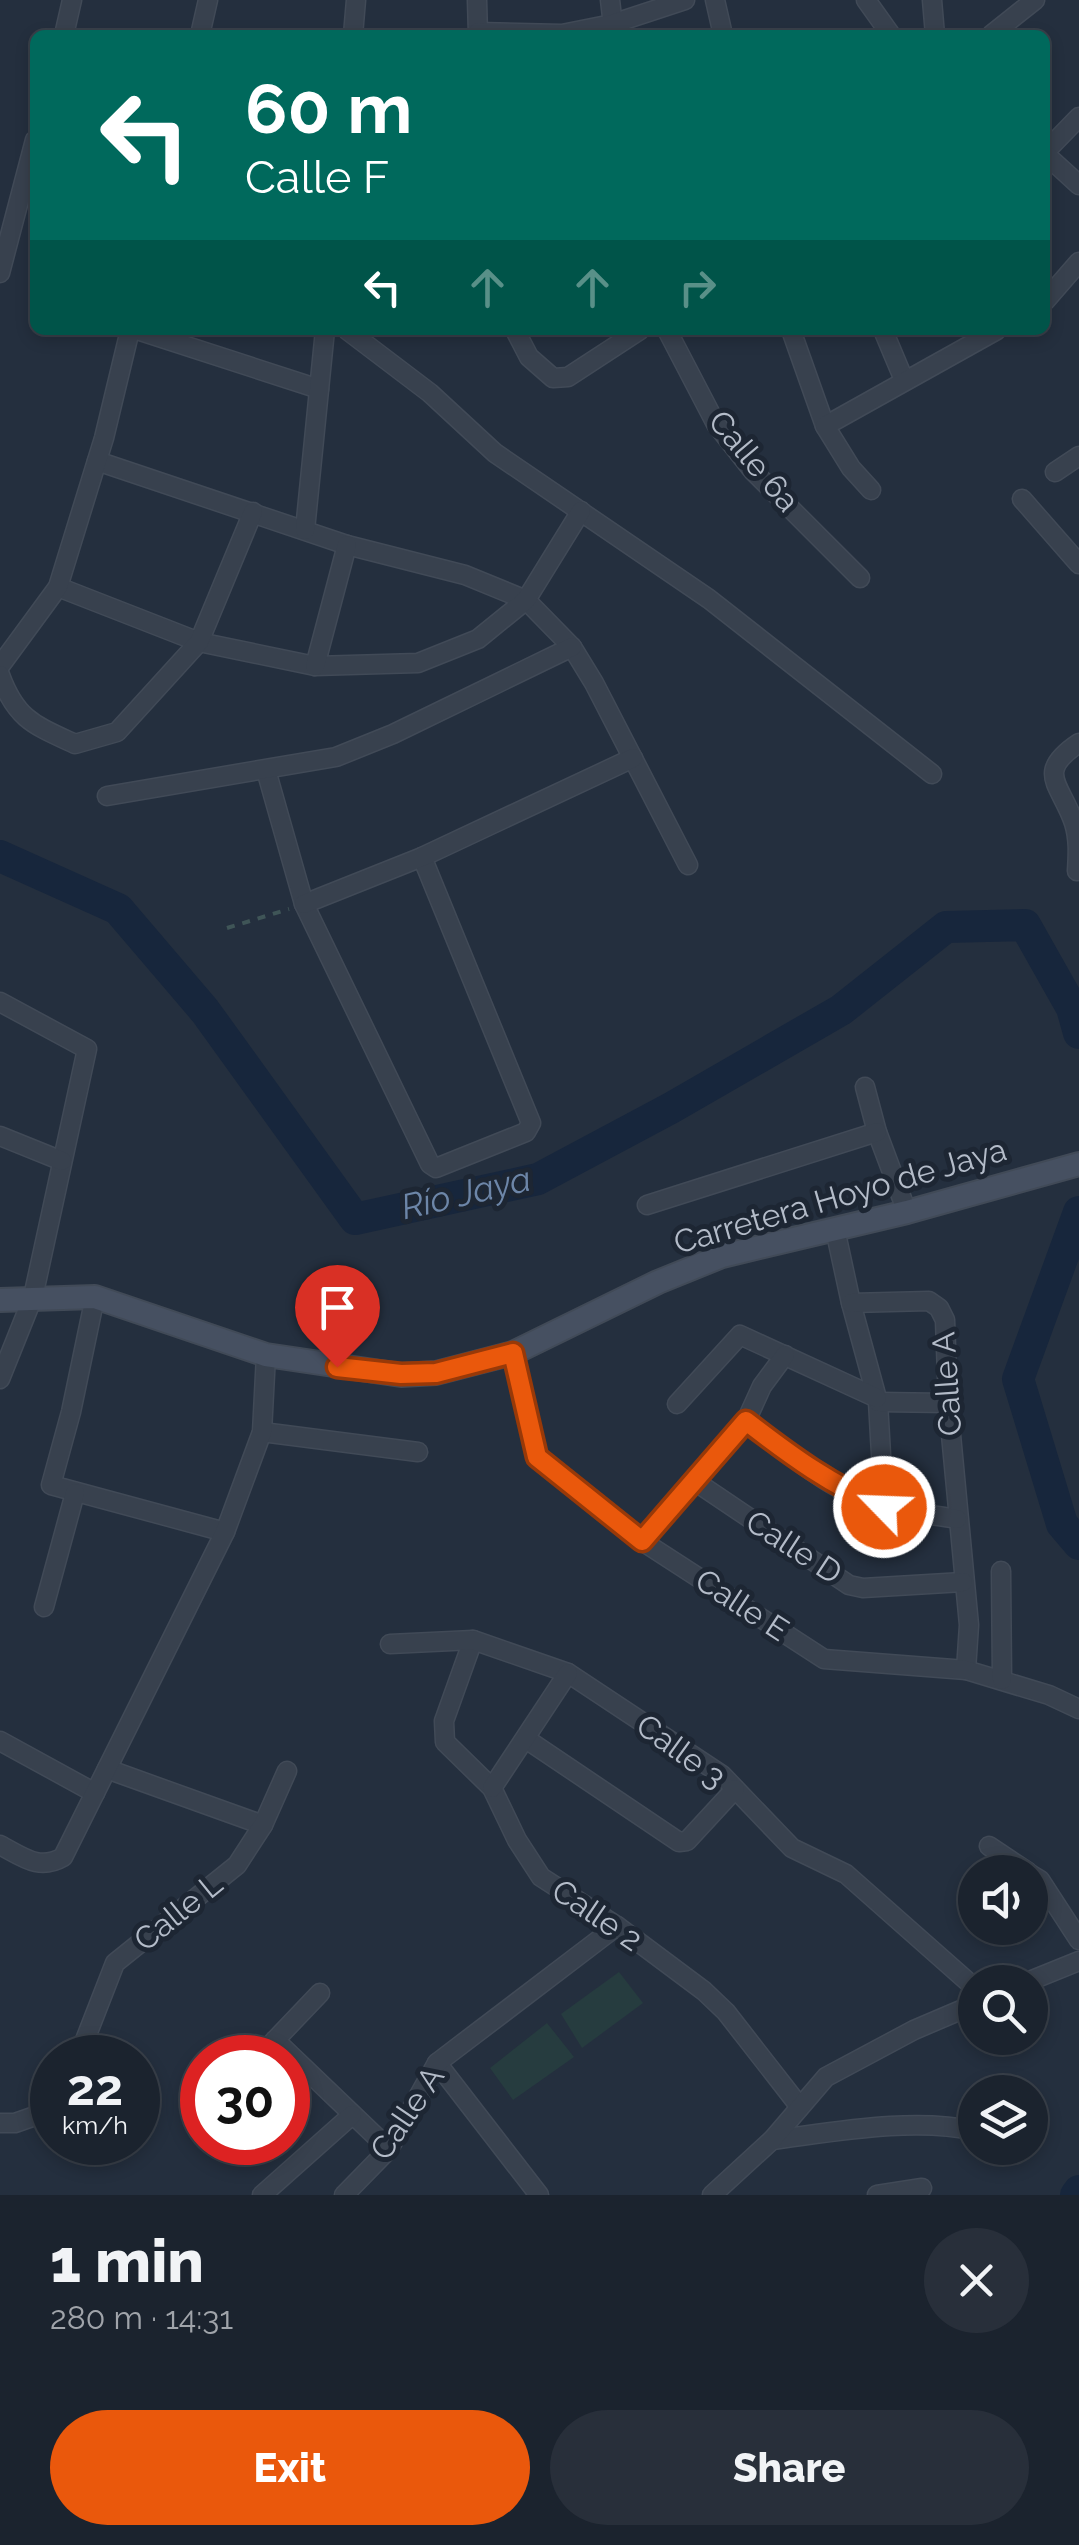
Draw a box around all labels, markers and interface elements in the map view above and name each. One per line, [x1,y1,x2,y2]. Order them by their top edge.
text: 60 m [245,67,412,149]
icon: left [80,70,210,200]
text: Calle F [245,151,389,204]
icon: left [355,260,410,315]
icon: ahead [460,260,515,315]
icon: ahead [565,260,620,315]
icon: right [670,260,725,315]
street label: Calle 6a [701,403,807,519]
street label: Carretera Hoyo de Jaya [669,1130,1010,1261]
water label: Río Jaya [397,1158,535,1227]
pin [295,1265,380,1368]
icon: arrive [310,1280,365,1335]
street label: Calle A [924,1330,969,1437]
position arrow [832,1455,936,1559]
street label: Calle D [739,1502,849,1591]
street label: Calle E [689,1561,796,1648]
street label: Calle 3 [630,1706,733,1795]
map controls [958,1855,1048,2165]
button: sound [958,1855,1048,1945]
street label: Calle L [126,1865,229,1958]
street label: Calle 2 [545,1871,649,1958]
button: search [958,1965,1048,2055]
speed limit sign: 30 [180,2035,310,2165]
text: 22 [67,2058,123,2117]
street label: Calle A [362,2059,451,2166]
button: layers [958,2075,1048,2165]
text: km/h [62,2110,128,2140]
text: 1 min [50,2226,204,2296]
button: close [924,2228,1029,2333]
text: 280 m · 14:31 [50,2299,233,2336]
button: Exit [50,2410,530,2525]
button: Share [550,2410,1029,2525]

